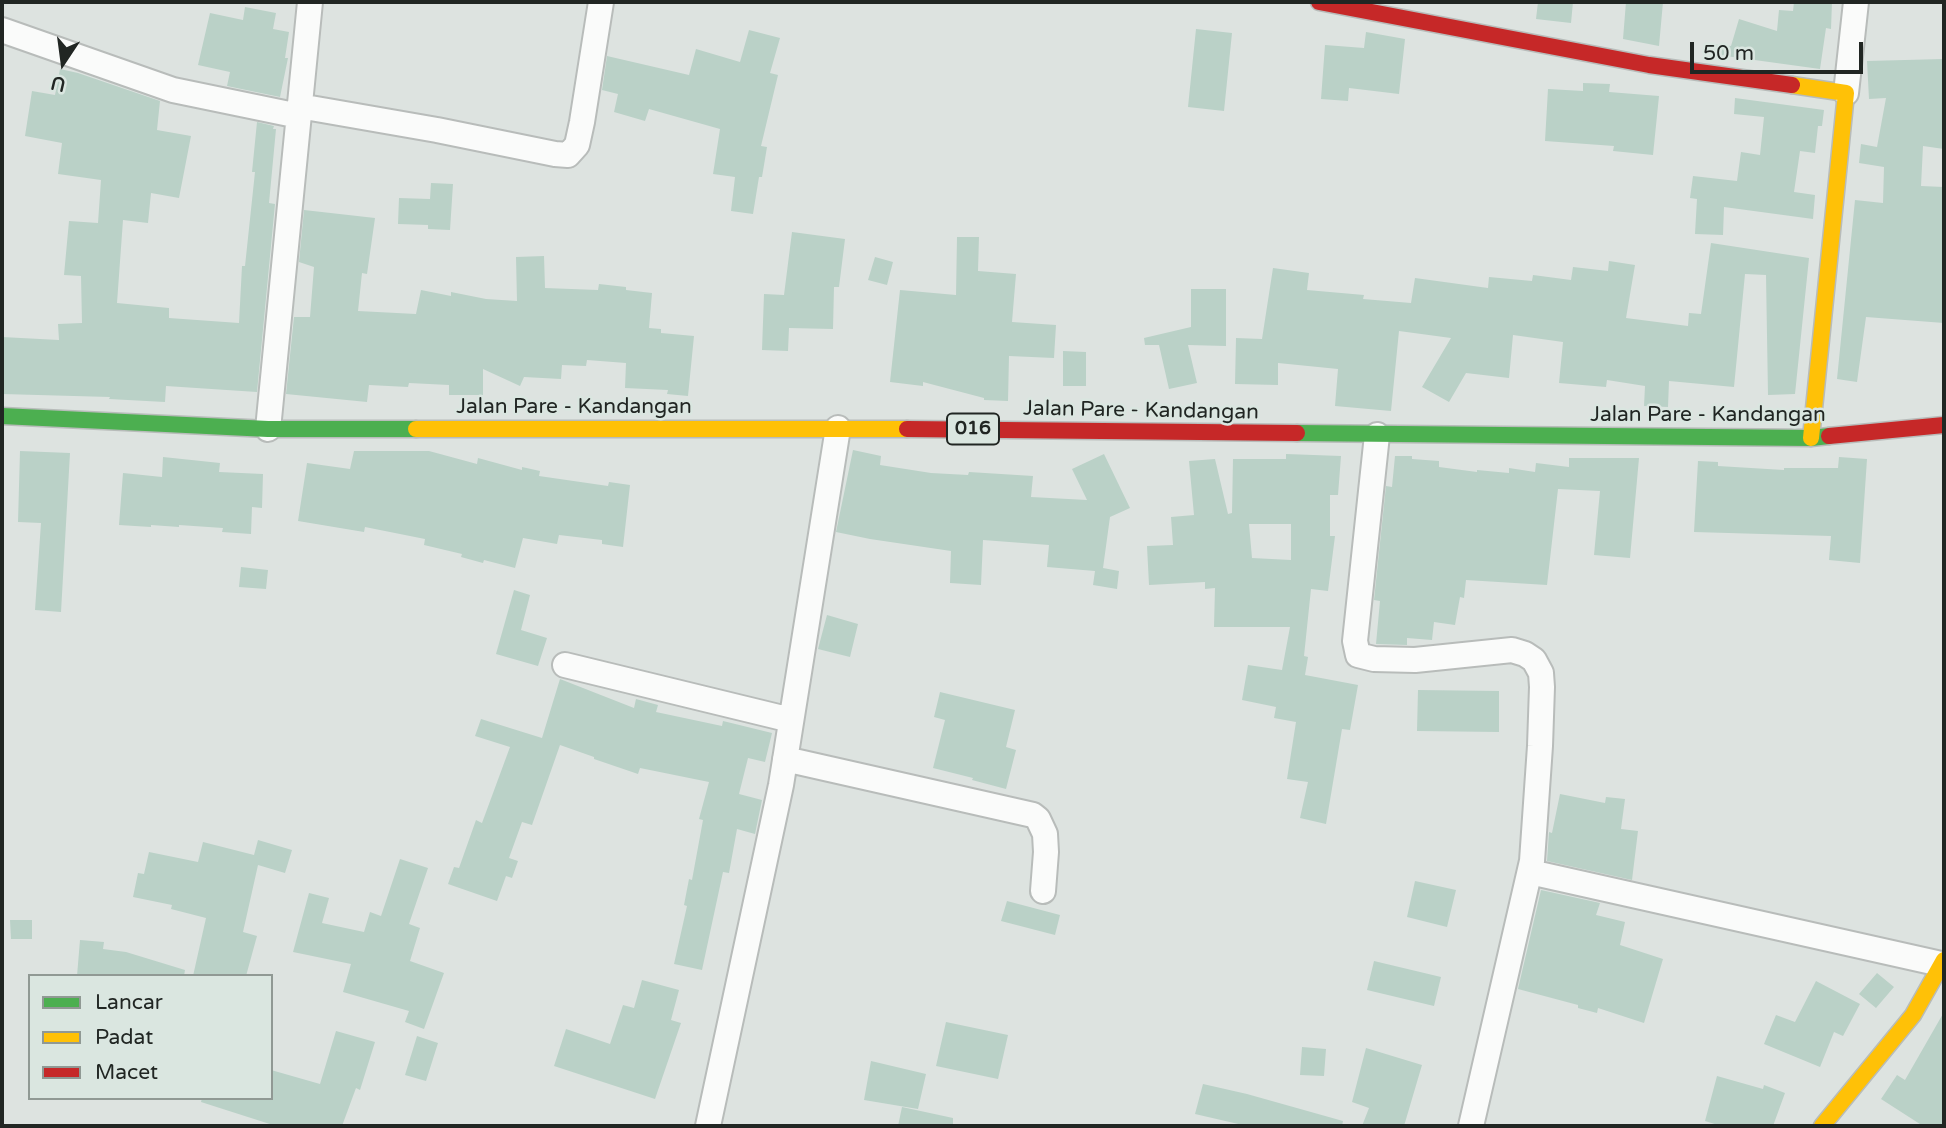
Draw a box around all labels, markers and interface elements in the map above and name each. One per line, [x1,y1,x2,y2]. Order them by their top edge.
north arrow [28,28,98,98]
scale bar [1694,28,1867,72]
text: 50 m [1703,41,1754,66]
text: U [49,71,68,96]
street label: Jalan Pare - Kandangan [456,394,692,420]
street label: Jalan Pare - Kandangan [1023,396,1259,426]
street label: Jalan Pare - Kandangan [1590,402,1826,428]
road number: 016 [947,414,999,444]
legend [28,974,273,1100]
text: Lancar [95,990,163,1015]
text: Padat [95,1025,153,1050]
text: Macet [95,1060,158,1085]

